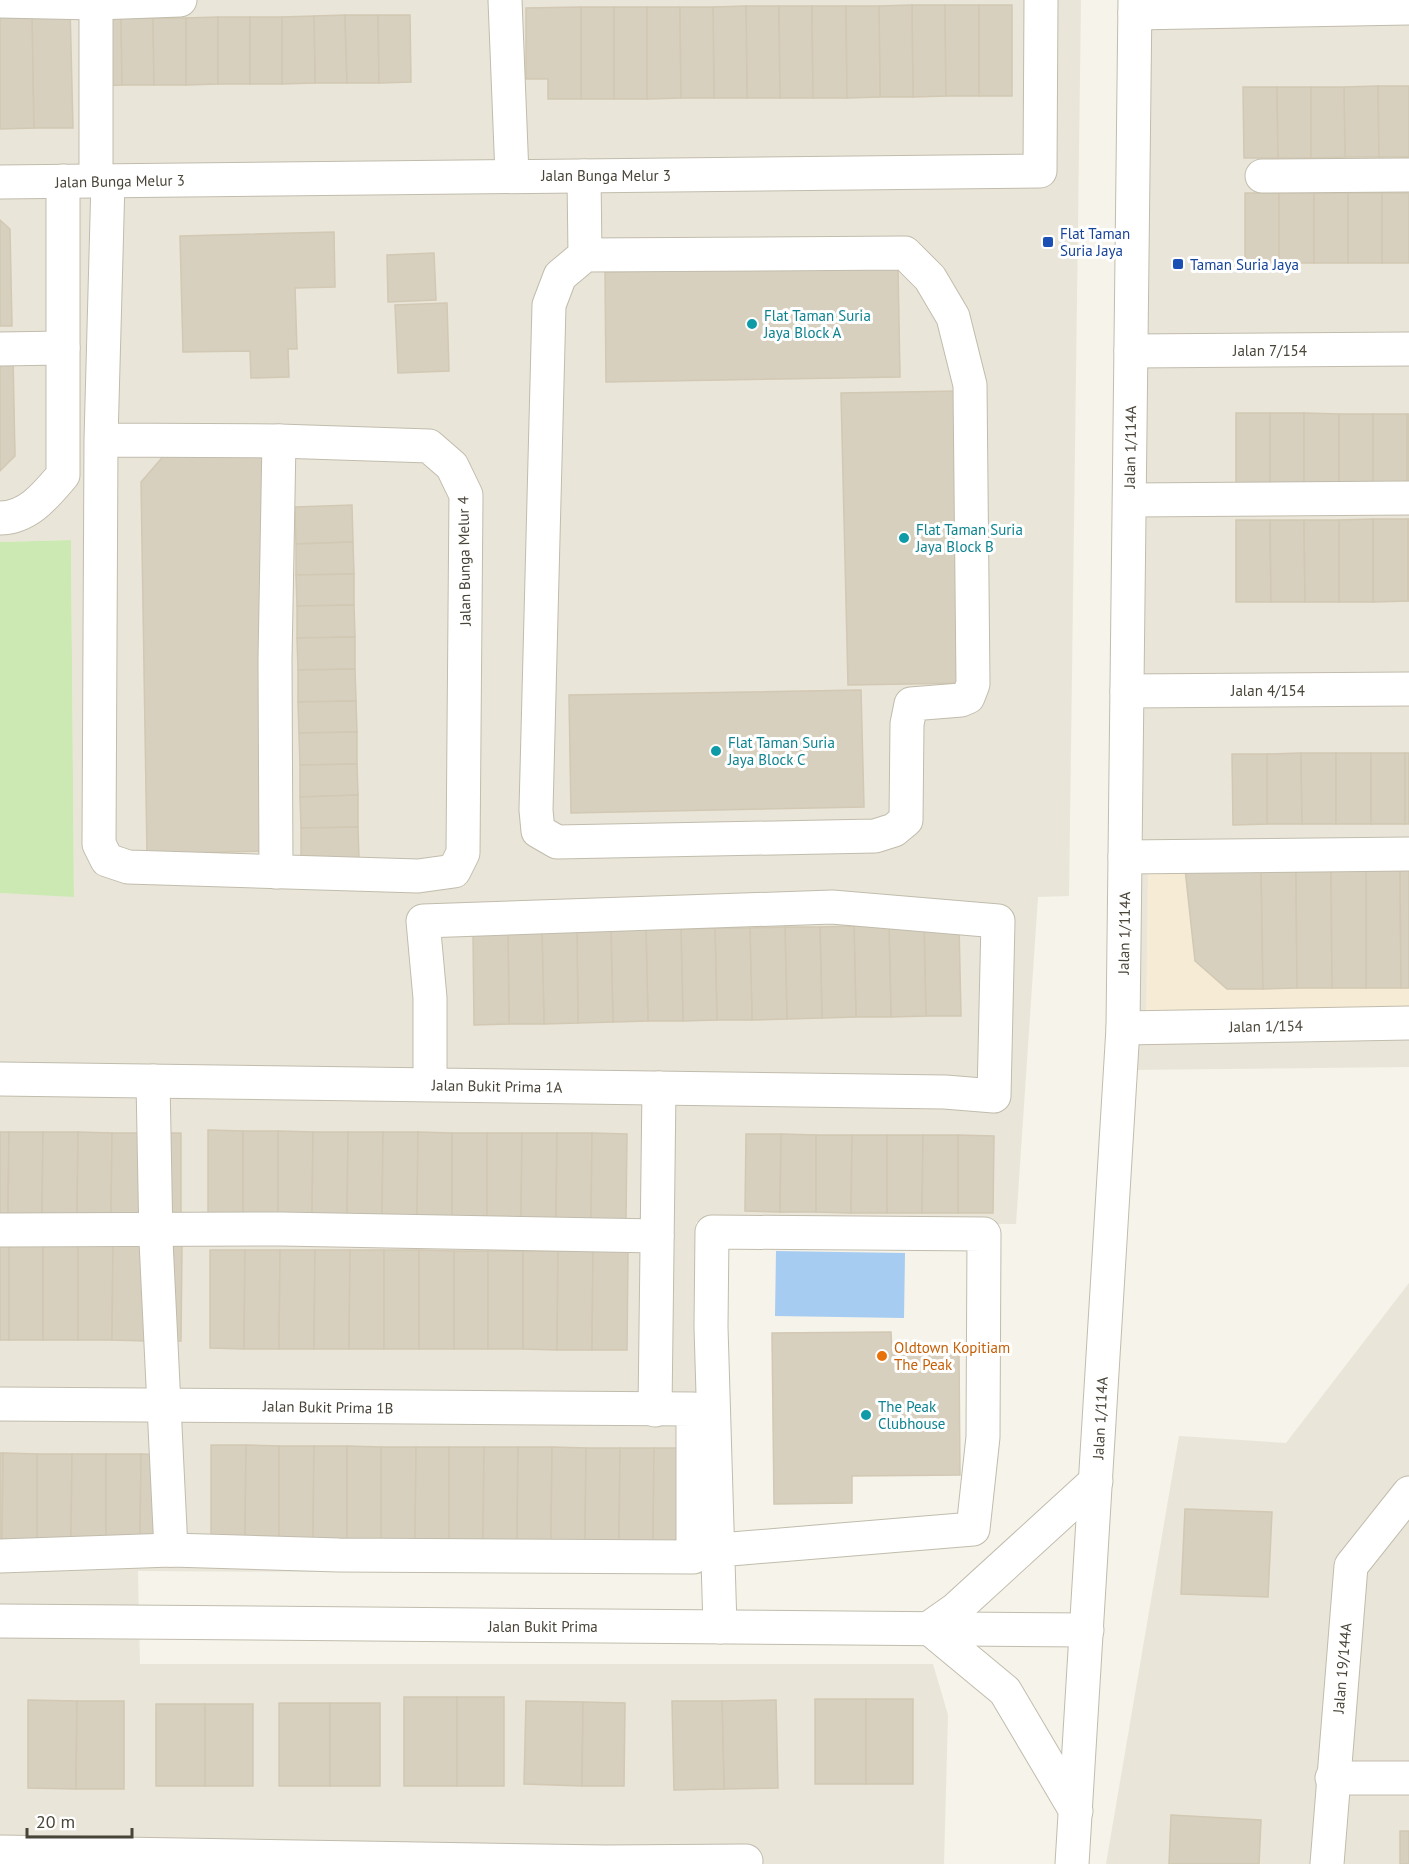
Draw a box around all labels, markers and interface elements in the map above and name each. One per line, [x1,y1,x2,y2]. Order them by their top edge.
street label: Jalan Bunga Melur 3 [540,166,671,185]
street label: Jalan Bunga Melur 3 [54,170,185,192]
place label: Flat Taman Suria Jaya [1060,224,1130,260]
marker: Flat Taman Suria Jaya [1041,235,1055,249]
place label: Taman Suria Jaya [1190,255,1299,274]
marker: Taman Suria Jaya [1171,257,1185,271]
place label: Flat Taman Suria Jaya Block A [763,306,871,342]
marker: Flat Taman Suria Jaya Block A [745,317,759,331]
street label: Jalan 7/154 [1232,341,1307,360]
street label: Jalan 1/114A [1120,405,1140,489]
street label: Jalan Bunga Melur 4 [453,496,475,627]
place label: Flat Taman Suria Jaya Block B [915,520,1023,556]
marker: Flat Taman Suria Jaya Block B [897,531,911,545]
street label: Jalan 4/154 [1230,681,1305,700]
place label: Flat Taman Suria Jaya Block C [727,733,835,769]
marker: Flat Taman Suria Jaya Block C [709,744,723,758]
street label: Jalan 1/114A [1114,891,1134,975]
street label: Jalan 1/154 [1228,1016,1303,1036]
street label: Jalan Bukit Prima 1A [431,1075,563,1097]
place label: Oldtown Kopitiam The Peak [894,1338,1010,1374]
marker: Oldtown Kopitiam The Peak [875,1349,889,1363]
street label: Jalan 1/114A [1088,1376,1112,1461]
street label: Jalan Bukit Prima 1B [262,1396,393,1418]
place label: The Peak Clubhouse [878,1397,945,1433]
marker: The Peak Clubhouse [859,1408,873,1422]
street label: Jalan Bukit Prima [487,1617,598,1636]
street label: Jalan 19/144A [1328,1622,1355,1715]
scale bar [27,1801,132,1839]
text: 20 m [36,1810,75,1833]

